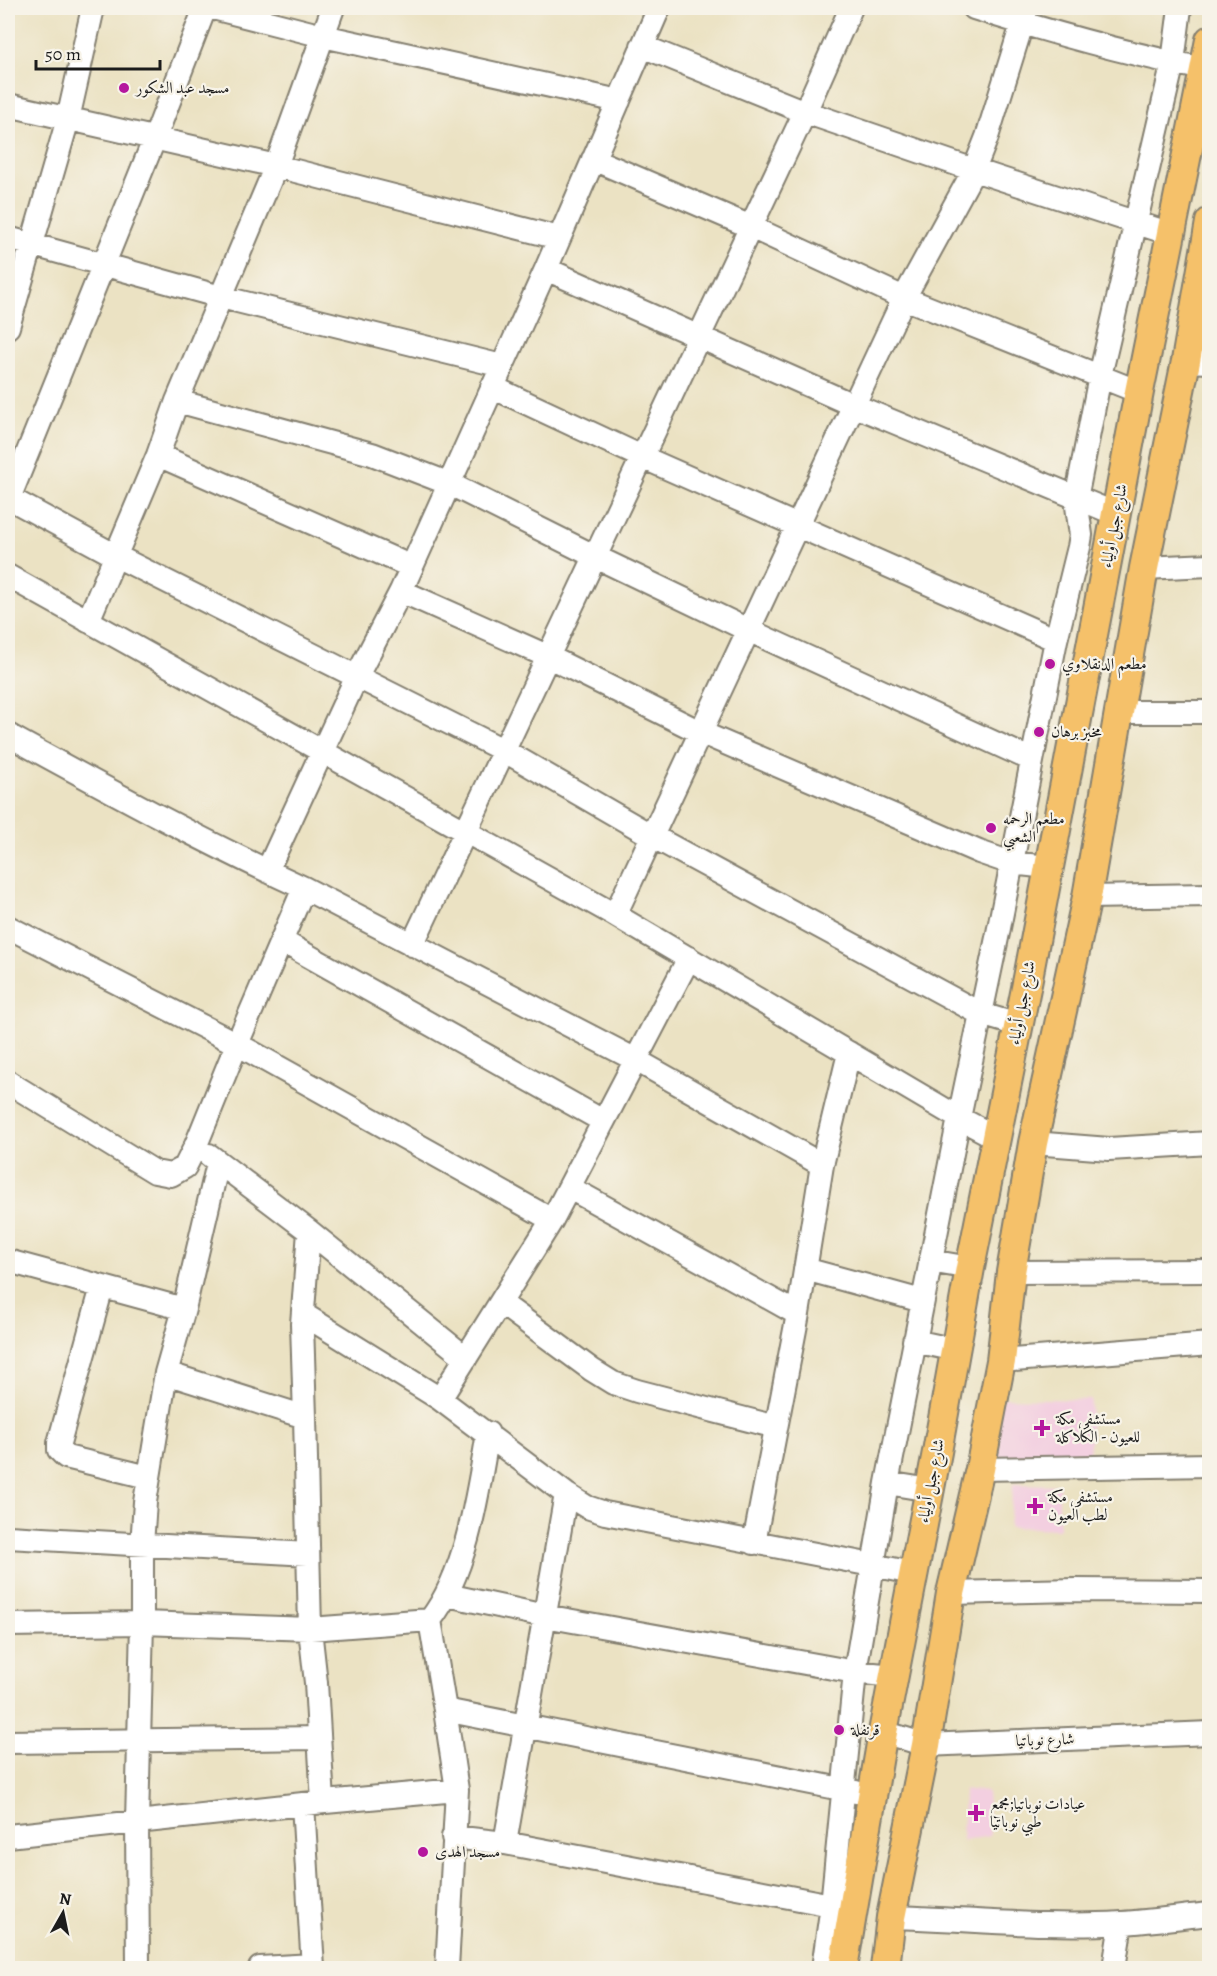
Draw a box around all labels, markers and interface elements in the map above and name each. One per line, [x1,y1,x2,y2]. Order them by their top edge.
scale bar [36,33,160,71]
text: 50 m [45,42,81,66]
place label: مسجد عبد الشكور [134,77,229,99]
marker: مسجد عبد الشكور [117,81,131,95]
street label: شارع جبل أولياء [1094,482,1135,570]
place label: مطعم الدنقلاوي [1062,653,1147,679]
marker: مطعم الدنقلاوي [1043,657,1057,671]
place label: مخبز برهان [1051,721,1102,743]
marker: مخبز برهان [1032,725,1046,739]
place label: مطعم الرحمه الشعبي [1003,808,1065,852]
marker: مطعم الرحمه الشعبي [984,821,998,835]
street label: شارع جبل أولياء [1002,959,1043,1047]
place label: مستشفى مكة للعيون - الكلاكلة [1055,1408,1140,1448]
marker: مستشفى مكة للعيون - الكلاكلة [1033,1419,1051,1437]
street label: شارع جبل أولياء [911,1437,952,1525]
place label: مستشفى مكة لطب العيون [1047,1486,1113,1526]
marker: مستشفى مكة لطب العيون [1026,1497,1044,1515]
place label: قرنفلة [850,1719,880,1741]
marker: قرنفلة [832,1723,846,1737]
street label: شارع نوباتيا [1015,1728,1075,1754]
place label: عيادات نوباتيا;مجمع طبي نوباتيا [990,1793,1085,1837]
marker: عيادات نوباتيا;مجمع طبي نوباتيا [967,1804,985,1822]
place label: مسجد الهدى [435,1841,500,1863]
marker: مسجد الهدى [416,1845,430,1859]
north arrow [33,1883,93,1943]
text: N [58,1887,73,1911]

